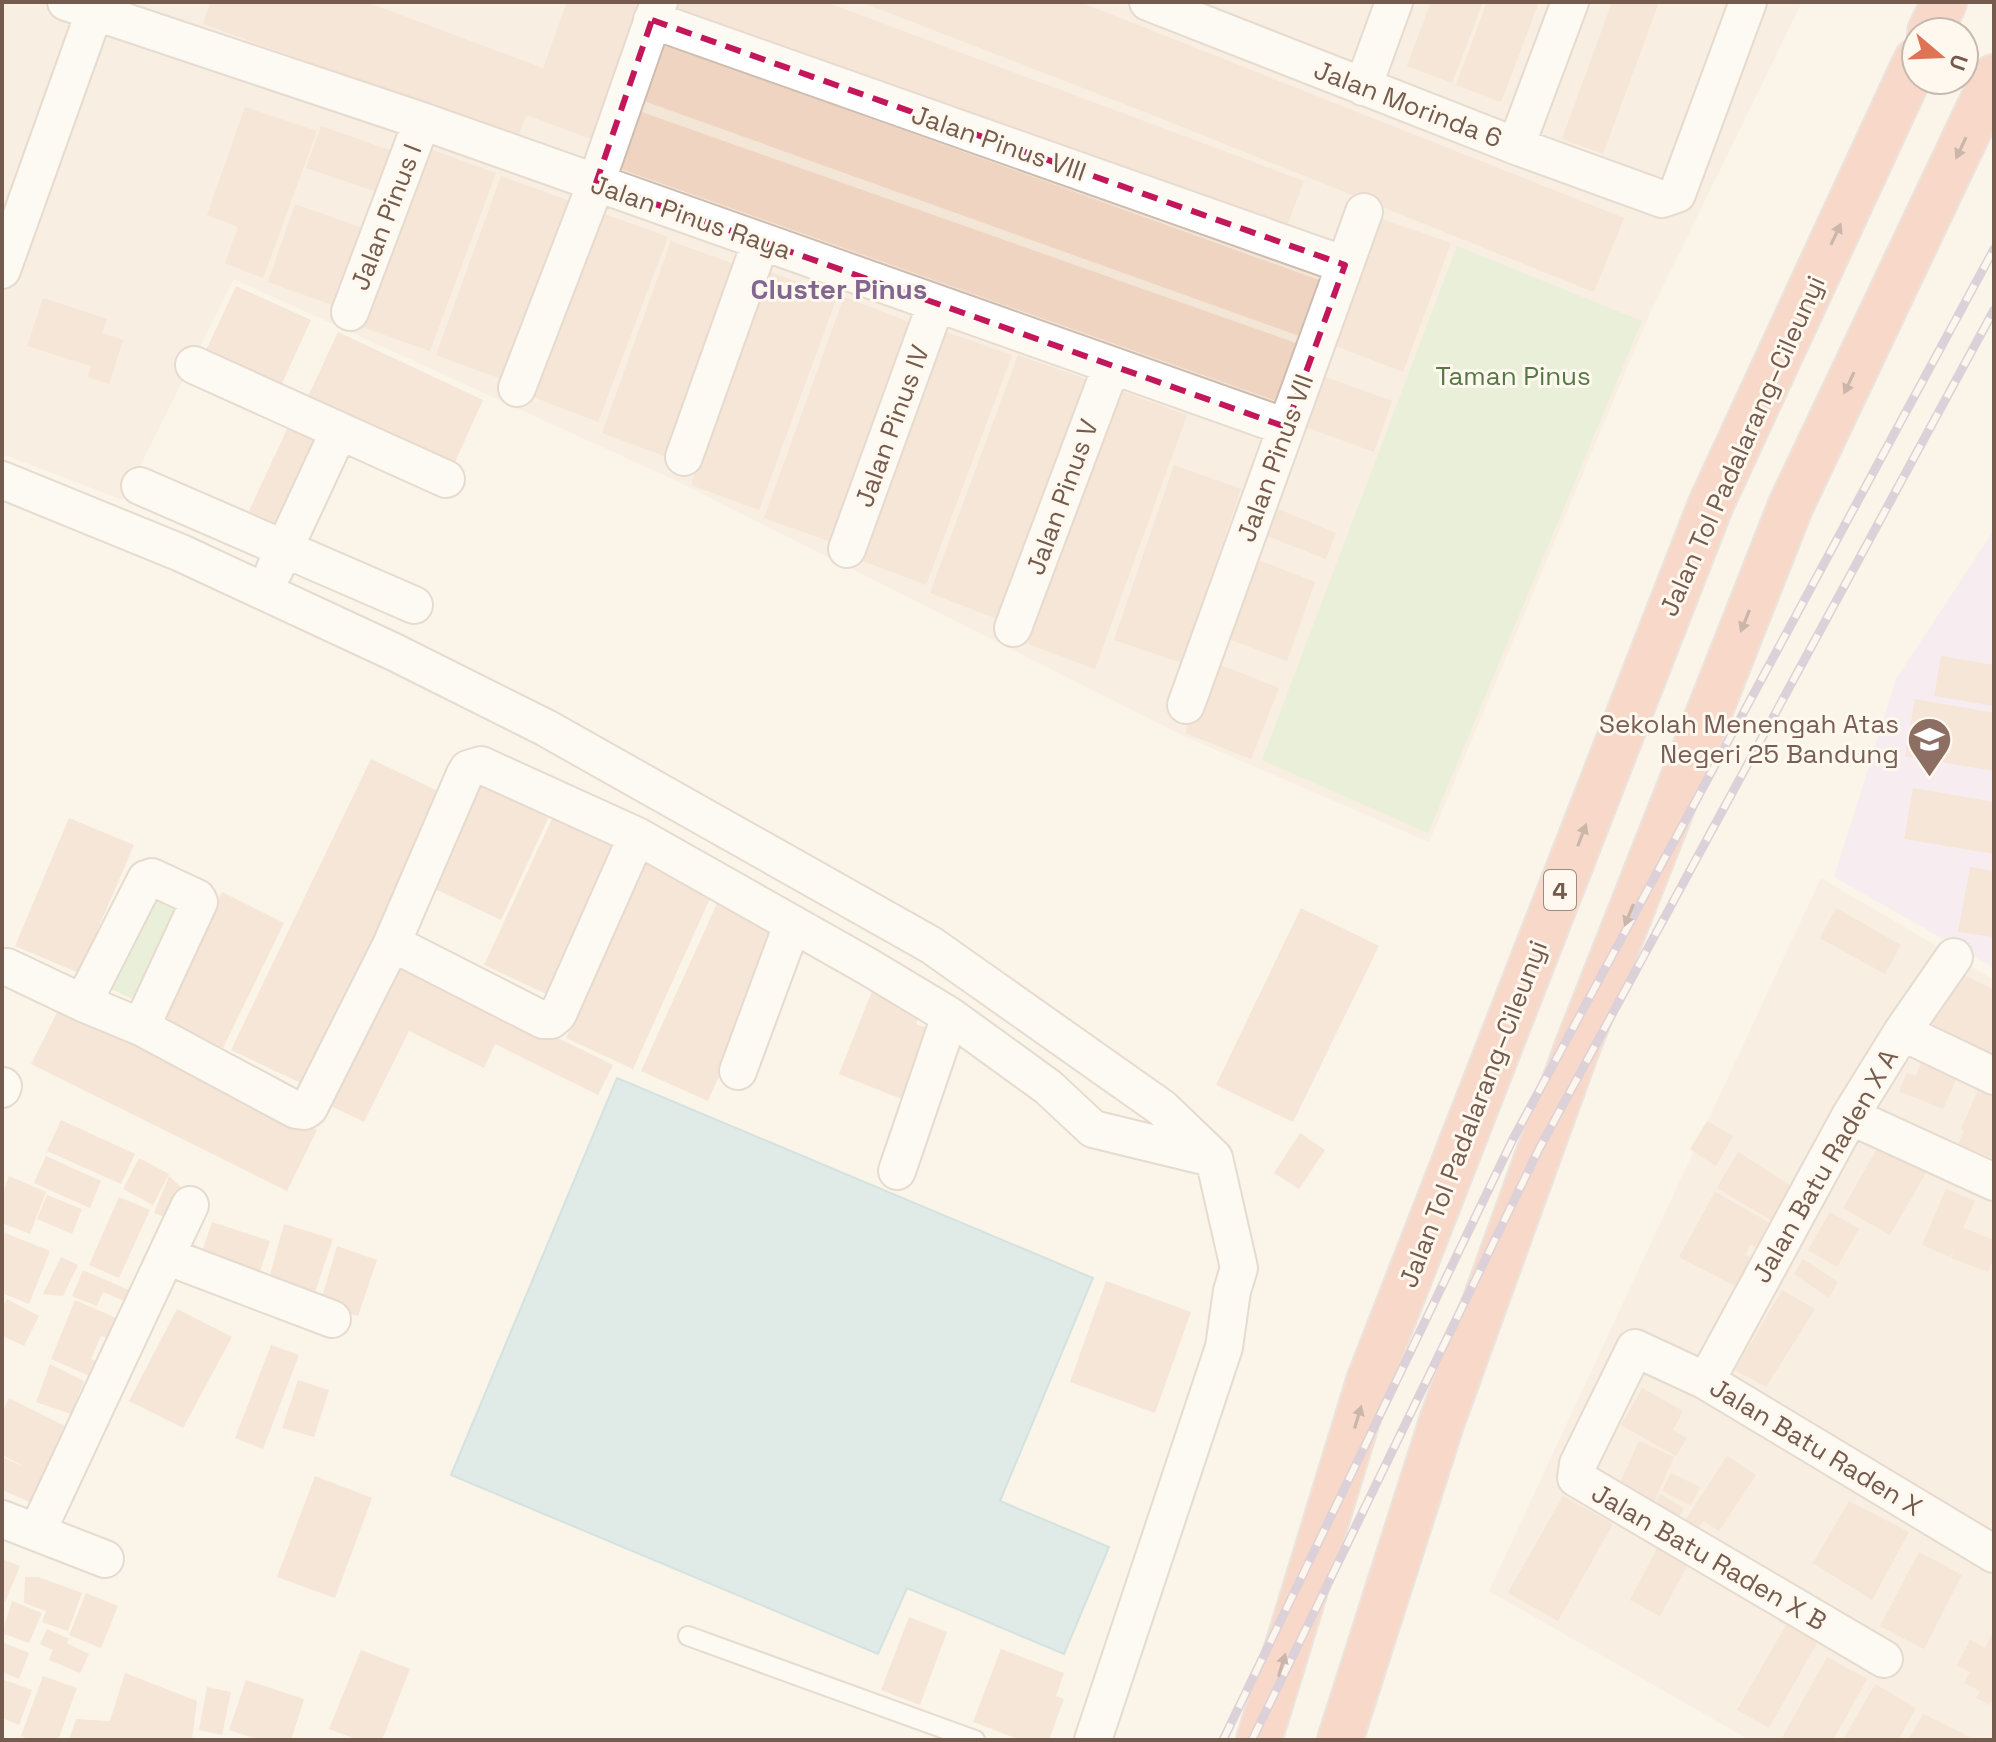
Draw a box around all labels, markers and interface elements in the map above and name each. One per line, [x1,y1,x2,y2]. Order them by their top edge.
north arrow [1900,16,1980,96]
text: U [1943,51,1975,74]
street label: Jalan Morinda 6 [1309,53,1507,155]
street label: Jalan Pinus VIII [907,97,1091,189]
one-way arrow [1954,136,1968,159]
street label: Jalan Pinus I [343,139,429,295]
street label: Jalan Pinus Raya [586,167,796,267]
one-way arrow [1829,223,1843,246]
street label: Jalan Tol Padalarang–Cileunyi [1651,270,1833,622]
district label: Cluster Pinus [750,271,928,307]
street label: Jalan Pinus IV [847,340,937,512]
park label: Taman Pinus [1435,359,1591,393]
street label: Jalan Pinus VII [1229,369,1321,547]
one-way arrow [1842,371,1856,394]
street label: Jalan Pinus V [1018,414,1106,580]
one-way arrow [1739,609,1752,633]
place label: Sekolah Menengah Atas Negeri 25 Bandung [1599,707,1899,771]
school or university icon: Sekolah Menengah Atas Negeri 25 Bandung [1906,715,1954,778]
one-way arrow [1576,823,1589,847]
road number: 4 [1544,870,1576,910]
one-way arrow [1622,903,1635,927]
street label: Jalan Tol Padalarang–Cileunyi [1391,936,1555,1292]
street label: Jalan Batu Raden X A [1744,1043,1906,1289]
street label: Jalan Batu Raden X [1704,1370,1928,1524]
one-way arrow [1352,1404,1365,1428]
street label: Jalan Batu Raden X B [1585,1476,1833,1638]
one-way arrow [1276,1653,1288,1677]

